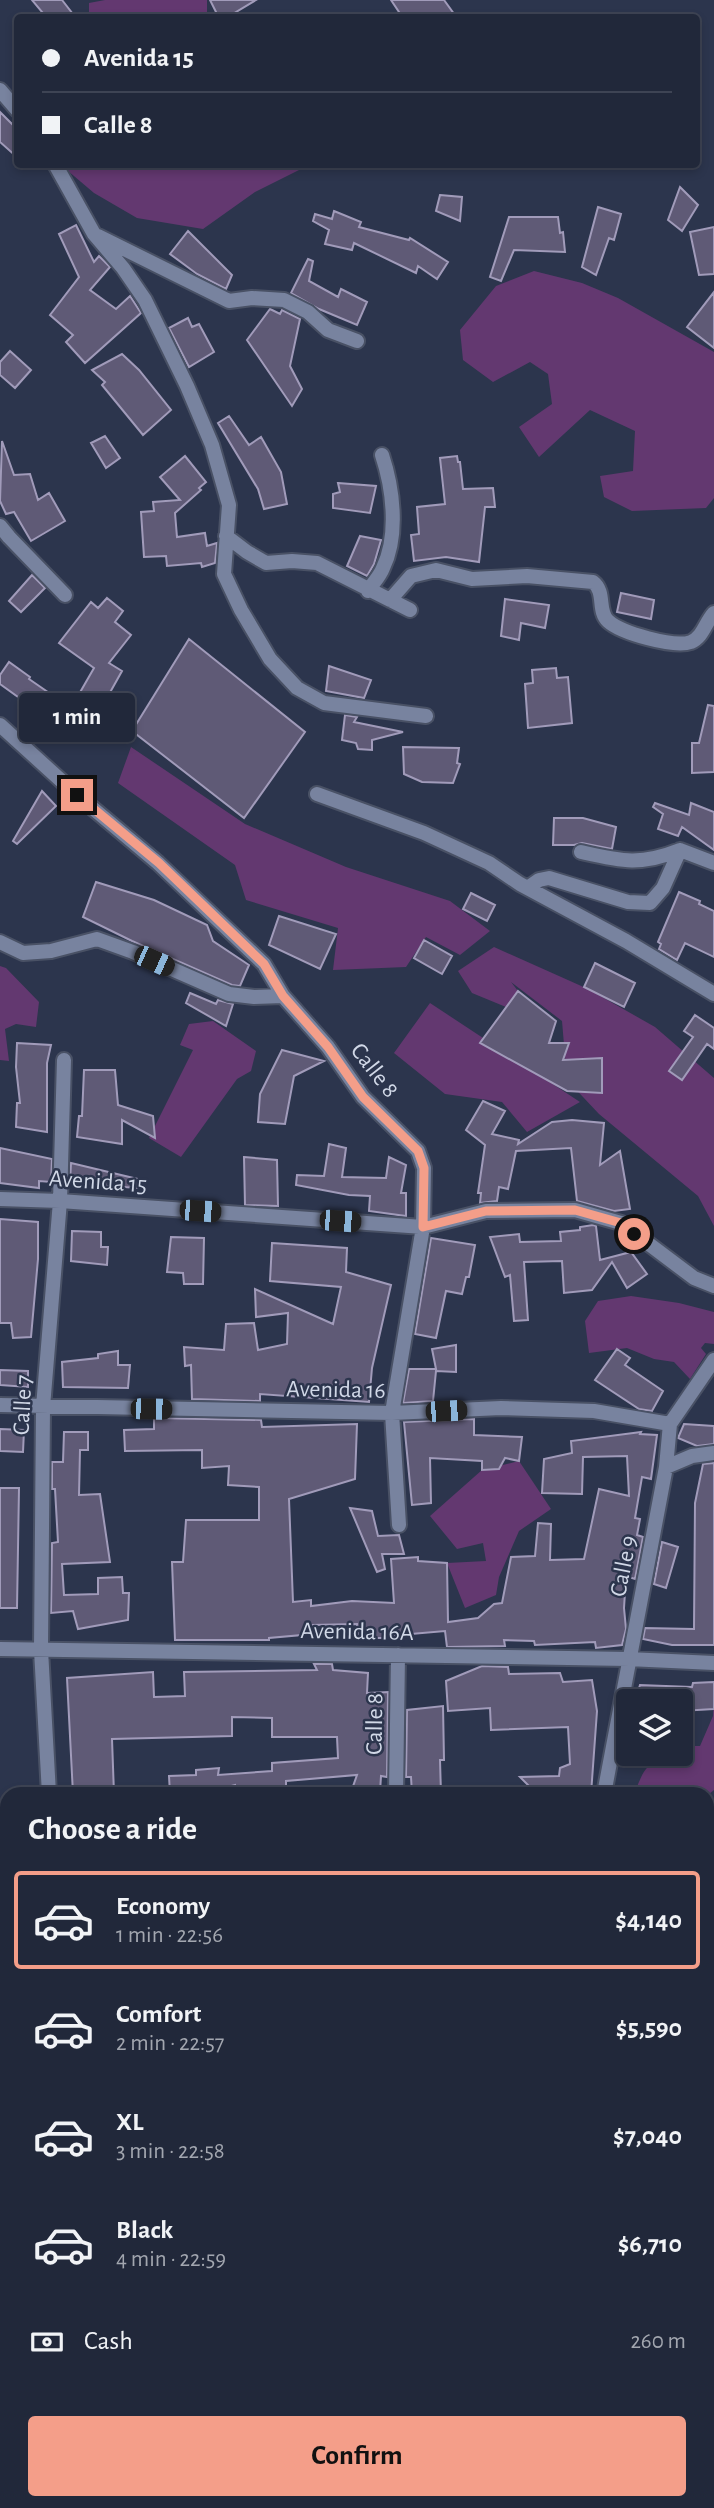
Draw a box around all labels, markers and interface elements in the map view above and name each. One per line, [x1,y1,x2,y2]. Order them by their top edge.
text: Avenida 15 [84,45,194,71]
text: Calle 8 [84,112,153,138]
callout: 1 min [19,694,135,742]
text: 1 min [53,706,101,729]
route end [61,779,93,811]
car [131,943,178,979]
street label: Calle 8 [346,1039,403,1102]
street label: Avenida 15 [48,1167,148,1197]
car [179,1199,222,1223]
car [319,1209,362,1233]
route start [618,1218,650,1250]
street label: Calle 7 [9,1374,37,1436]
street label: Avenida 16 [286,1377,386,1403]
car [130,1398,173,1420]
car [425,1399,468,1423]
street label: Calle 9 [606,1534,642,1599]
street label: Avenida 16A [300,1619,414,1645]
map controls [616,1689,693,1766]
button: layers [616,1689,693,1766]
street label: Calle 8 [362,1693,388,1755]
text: Choose a ride [28,1813,197,1845]
icon: car [32,1889,95,1952]
text: Economy [116,1893,210,1919]
text: $4,140 [615,1907,682,1933]
text: 1 min · 22:56 [116,1924,223,1947]
icon: car [32,1997,95,2060]
text: Comfort [116,2001,201,2027]
text: $5,590 [616,2015,682,2041]
text: 2 min · 22:57 [116,2032,224,2055]
icon: car [32,2105,95,2168]
text: XL [116,2109,143,2135]
text: $7,040 [613,2123,682,2149]
text: 3 min · 22:58 [116,2140,225,2163]
icon: car [32,2213,95,2276]
text: Black [116,2217,173,2243]
text: $6,710 [618,2231,682,2257]
text: 4 min · 22:59 [116,2248,226,2271]
icon: cash [28,2323,66,2361]
text: Cash [84,2328,133,2354]
text: 260 m [630,2330,686,2353]
button: Confirm [28,2416,686,2496]

